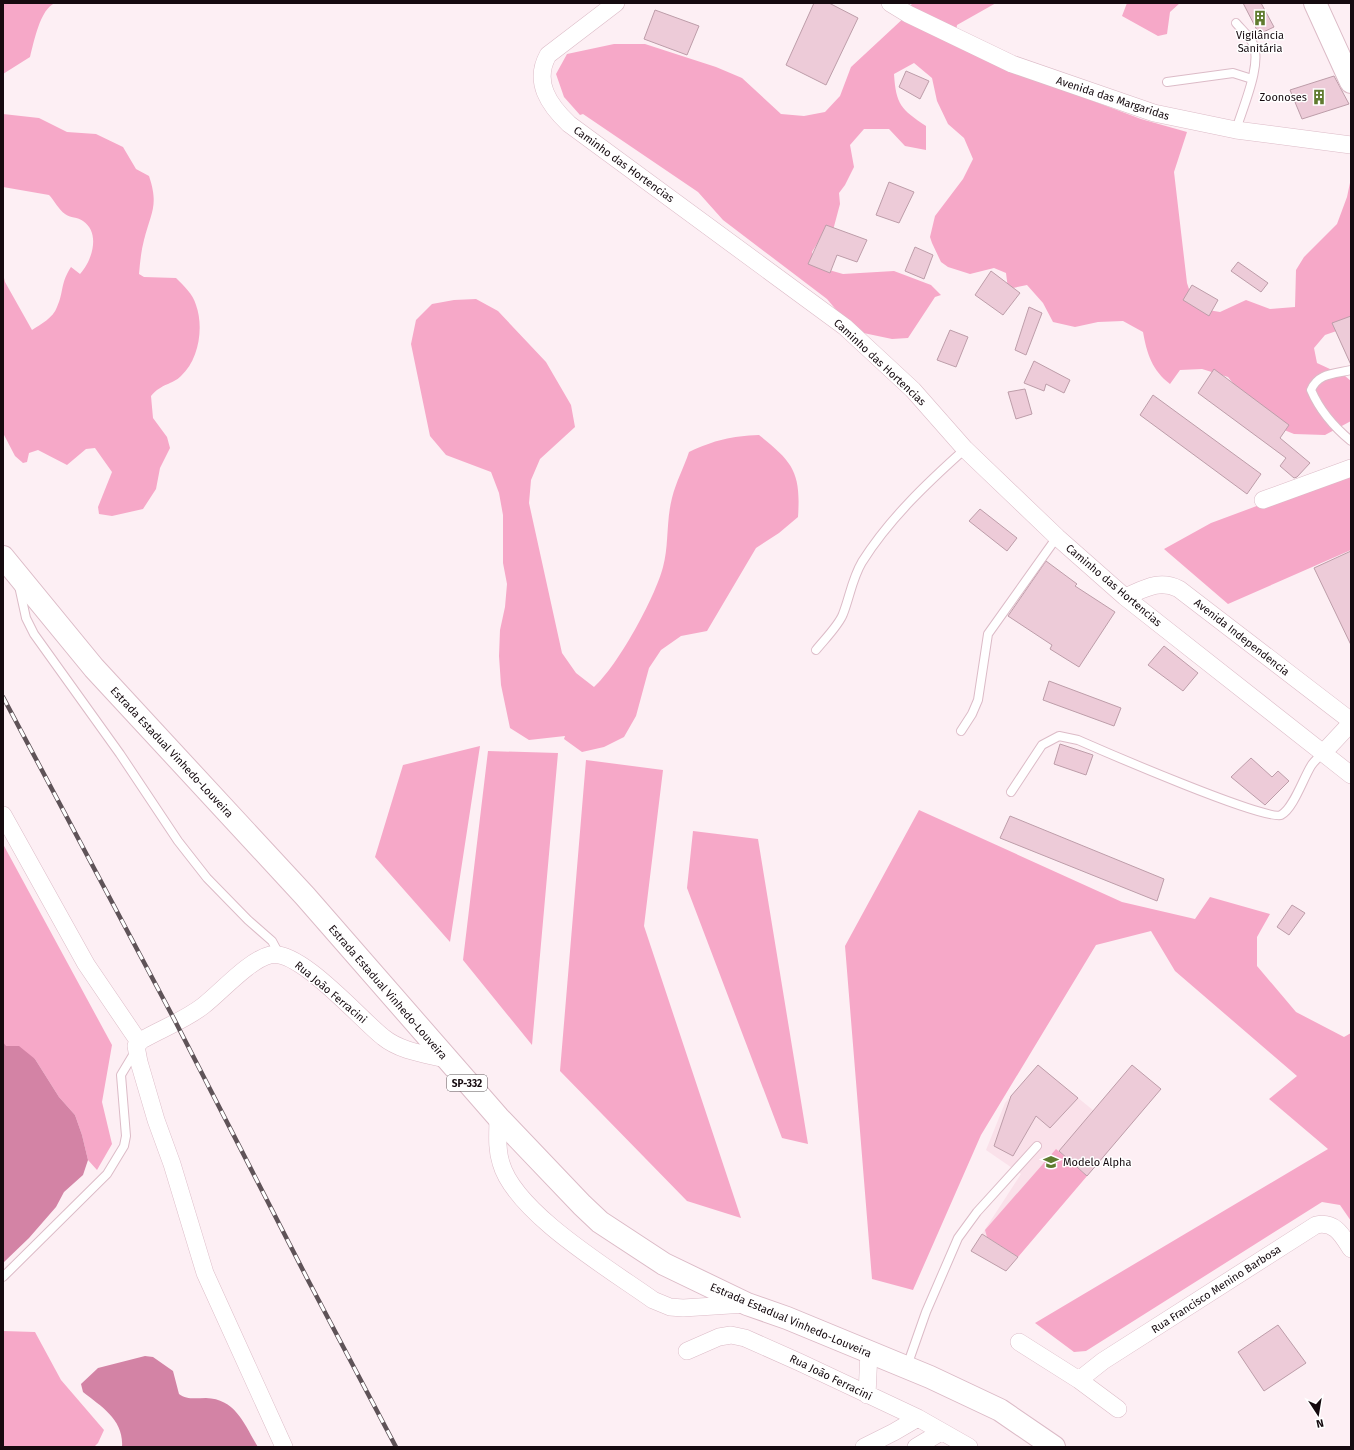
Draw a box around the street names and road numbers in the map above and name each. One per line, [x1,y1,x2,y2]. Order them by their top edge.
street label: Avenida das Margaridas [1055,74,1171,123]
street label: Caminho das Hortencias [571,124,677,205]
street label: Caminho das Hortencias [831,316,928,408]
street label: Caminho das Hortencias [1063,541,1164,629]
street label: Avenida Independencia [1191,596,1292,679]
street label: Estrada Estadual Vinhedo-Louveira [108,684,236,820]
street label: Estrada Estadual Vinhedo-Louveira [326,922,450,1062]
street label: Rua João Ferracini [292,958,369,1026]
road number: SP-332 [447,1075,487,1091]
street label: Rua Francisco Menino Barbosa [1149,1243,1284,1336]
street label: Estrada Estadual Vinhedo-Louveira [708,1280,873,1360]
street label: Rua João Ferracini [787,1352,874,1403]

